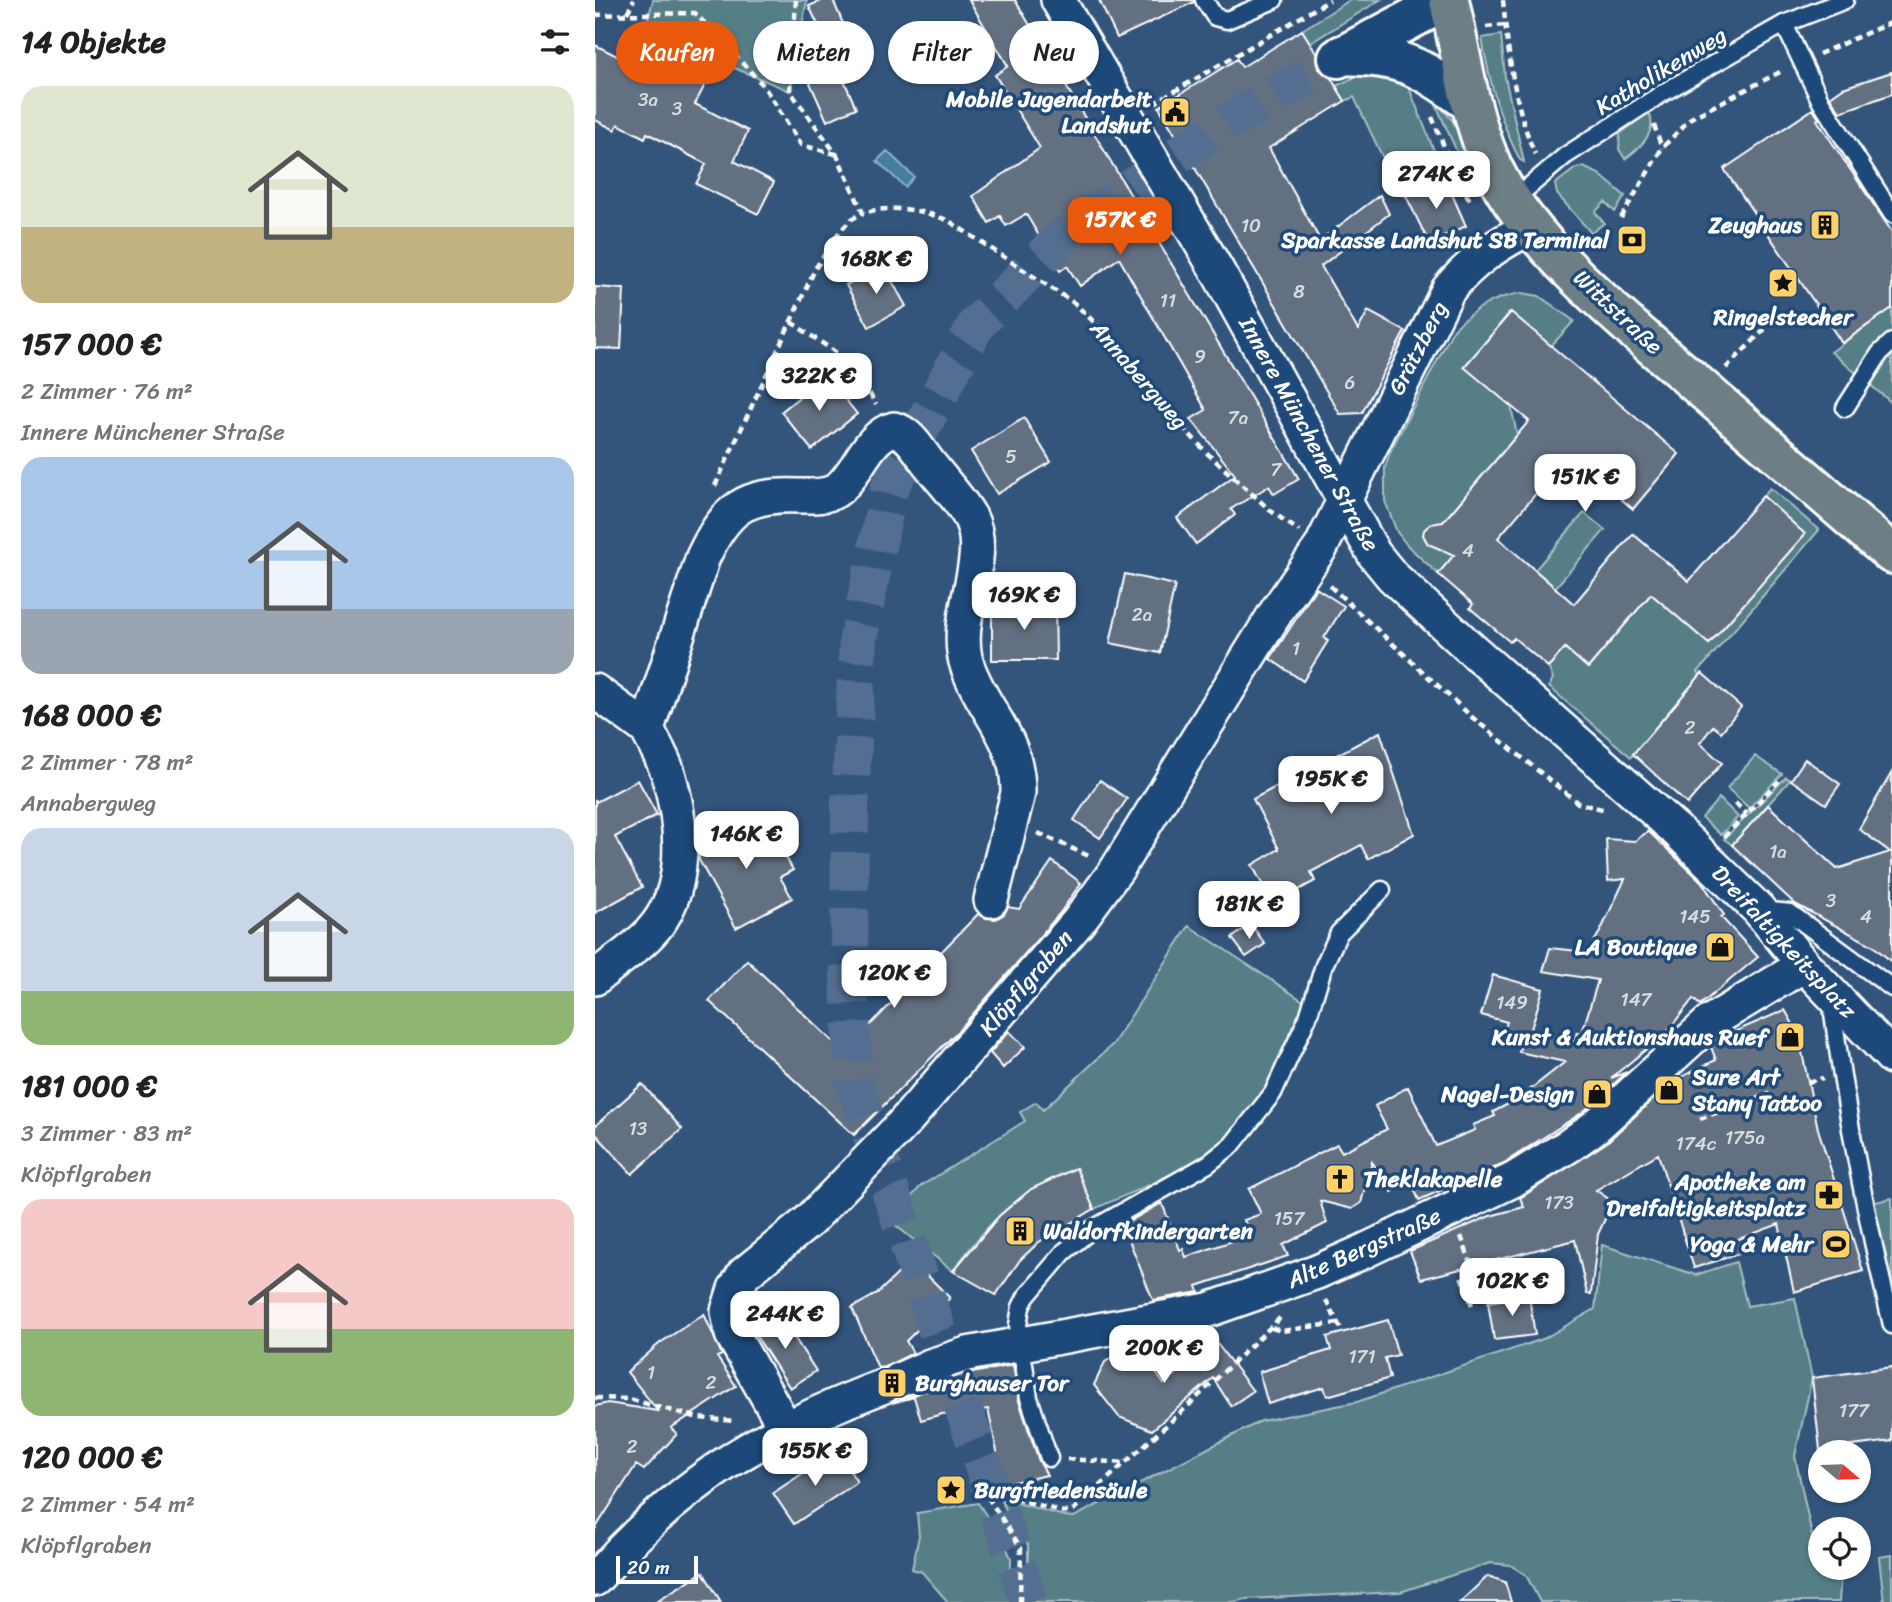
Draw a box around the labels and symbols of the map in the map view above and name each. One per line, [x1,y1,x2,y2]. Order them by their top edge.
street label: Katholikenweg [1587,15,1735,127]
place label: Mobile Jugendarbeit Landshut [945,79,1152,146]
house number: 3a [638,83,658,116]
house number: 3 [672,92,683,125]
public building icon: Mobile Jugendarbeit Landshut [1158,95,1192,129]
pin: 274K € [1379,152,1493,211]
pin: 157K € [1063,198,1177,257]
place label: Zeughaus [1707,205,1803,246]
building icon: Zeughaus [1808,208,1842,242]
house number: 10 [1241,209,1261,242]
place label: Sparkasse Landshut SB Terminal [1280,220,1610,261]
bank icon: Sparkasse Landshut SB Terminal [1615,223,1649,257]
pin: 168K € [819,236,933,296]
street label: Wittstraße [1563,259,1673,365]
place icon: Ringelstecher [1766,266,1800,300]
house number: 8 [1293,275,1305,308]
house number: 11 [1160,284,1176,317]
street label: Grätzberg [1377,293,1459,403]
place label: Ringelstecher [1712,297,1855,338]
street label: Innere Münchener Straße [1227,308,1391,559]
street label: Annabergweg [1079,310,1199,440]
house number: 9 [1194,340,1206,373]
pin: 322K € [762,354,876,413]
house number: 6 [1345,366,1355,399]
house number: 7a [1228,401,1249,434]
house number: 5 [1005,440,1017,473]
house number: 7 [1271,453,1283,486]
pin: 151K € [1528,454,1642,514]
house number: 4 [1462,534,1474,567]
pin: 169K € [967,572,1081,632]
house number: 2a [1132,598,1153,631]
house number: 1 [1292,632,1300,665]
house number: 2 [1685,711,1696,744]
pin: 195K € [1274,756,1388,816]
pin: 146K € [689,812,803,871]
house number: 1a [1769,835,1787,868]
street label: Dreifaltigkeitsplatz [1701,855,1867,1029]
pin: 181K € [1192,881,1306,941]
house number: 3 [1826,884,1837,917]
house number: 145 [1679,900,1711,933]
house number: 4 [1860,900,1872,933]
street label: Klöpflgraben [968,920,1084,1046]
place label: LA Boutique [1575,927,1697,968]
shop icon: LA Boutique [1703,930,1737,964]
pin: 120K € [837,950,951,1010]
house number: 147 [1621,983,1653,1016]
house number: 149 [1496,986,1528,1019]
place label: Kunst & Auktionshaus Ruef [1491,1017,1771,1058]
shop icon: Kunst & Auktionshaus Ruef [1773,1020,1807,1054]
place label: Sure Art Stany Tattoo [1691,1057,1822,1124]
shop icon: Sure Art Stany Tattoo [1652,1073,1686,1107]
place label: Nagel-Design [1440,1074,1575,1115]
shop icon: Nagel-Design [1580,1077,1614,1111]
house number: 13 [629,1112,648,1145]
house number: 175a [1725,1121,1766,1154]
house number: 174c [1676,1127,1717,1160]
place label: Theklakapelle [1363,1159,1503,1200]
church icon: Theklakapelle [1323,1162,1357,1196]
place label: Apotheke am Dreifaltigkeitsplatz [1606,1162,1807,1229]
pharmacy icon: Apotheke am Dreifaltigkeitsplatz [1812,1178,1846,1212]
house number: 173 [1544,1186,1574,1219]
street label: Alte Bergstraße [1279,1196,1448,1301]
house number: 157 [1274,1202,1305,1235]
place label: Waldorfkindergarten [1043,1211,1253,1252]
building icon: Waldorfkindergarten [1003,1214,1037,1248]
place label: Yoga & Mehr [1690,1224,1816,1265]
sports icon: Yoga & Mehr [1819,1227,1853,1261]
pin: 102K € [1455,1258,1569,1318]
pin: 244K € [728,1292,842,1351]
pin: 200K € [1107,1326,1221,1385]
house number: 171 [1348,1340,1376,1373]
house number: 1 [647,1356,655,1389]
place label: Burghauser Tor [915,1363,1070,1404]
house number: 2 [706,1366,717,1399]
building icon: Burghauser Tor [875,1366,909,1400]
house number: 177 [1839,1394,1870,1427]
pin: 155K € [758,1428,872,1488]
house number: 2 [627,1430,638,1463]
north arrow [1808,1440,1871,1503]
place label: Burgfriedensäule [974,1470,1148,1511]
place icon: Burgfriedensäule [934,1473,968,1507]
scale bar [616,1553,698,1585]

